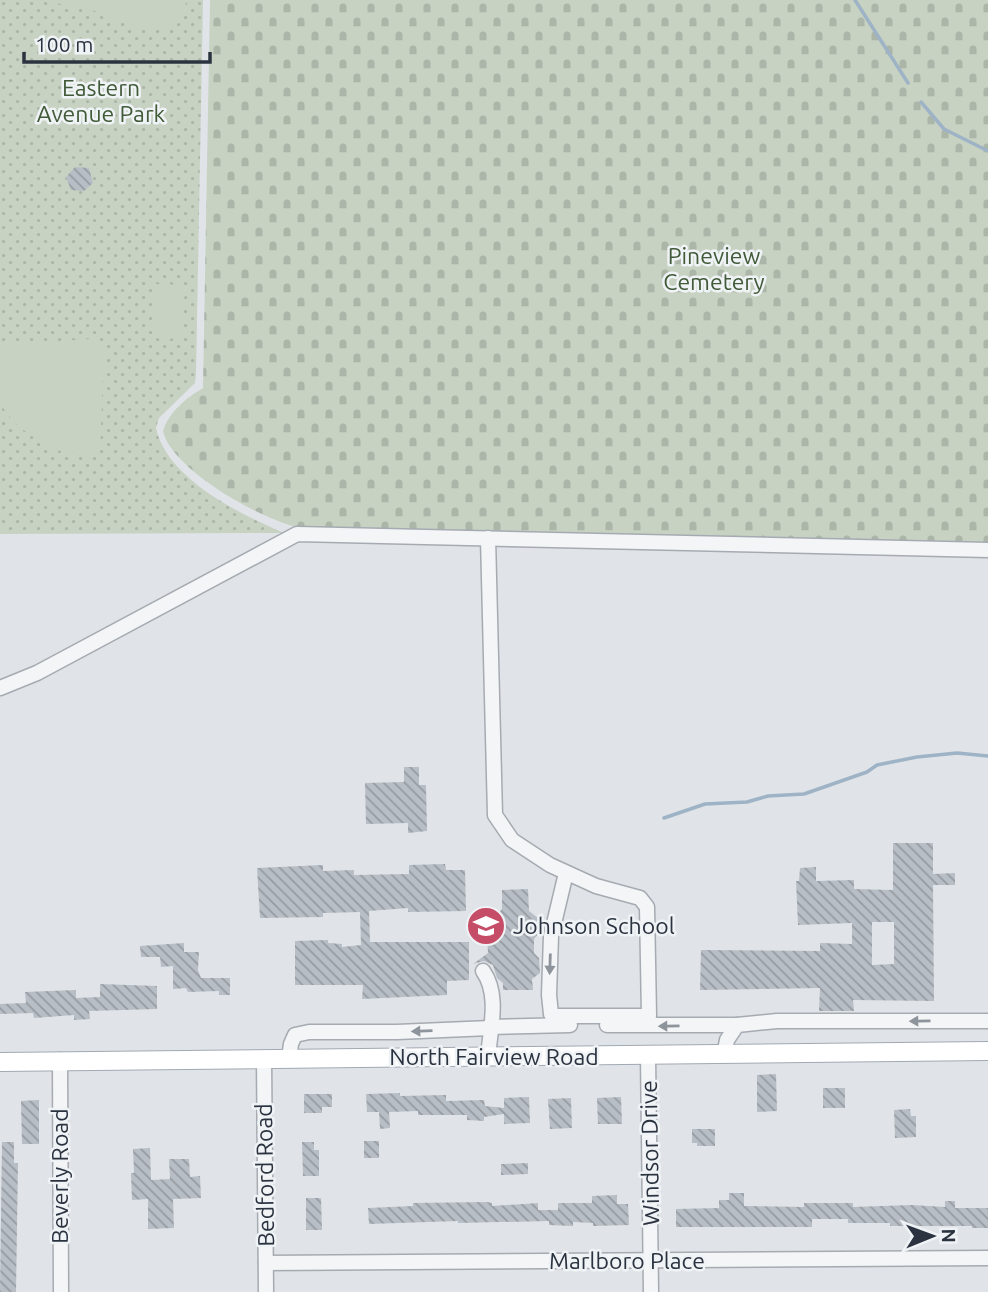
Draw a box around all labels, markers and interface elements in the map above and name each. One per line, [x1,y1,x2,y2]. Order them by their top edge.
scale bar [24,21,210,65]
text: 100 m [35,32,93,56]
park label: Eastern Avenue Park [37,75,166,126]
park label: Pineview Cemetery [663,243,765,294]
school or university icon: Johnson School [465,905,507,947]
place label: Johnson School [513,913,675,938]
one-way arrow [544,954,555,976]
one-way arrow [909,1015,931,1027]
one-way arrow [657,1020,679,1032]
one-way arrow [411,1026,433,1037]
street label: North Fairview Road [389,1044,599,1069]
street label: Windsor Drive [636,1080,663,1226]
street label: Bedford Road [251,1103,278,1247]
street label: Beverly Road [47,1108,72,1244]
north arrow [897,1201,967,1271]
text: N [938,1228,960,1243]
street label: Marlboro Place [549,1248,705,1273]

